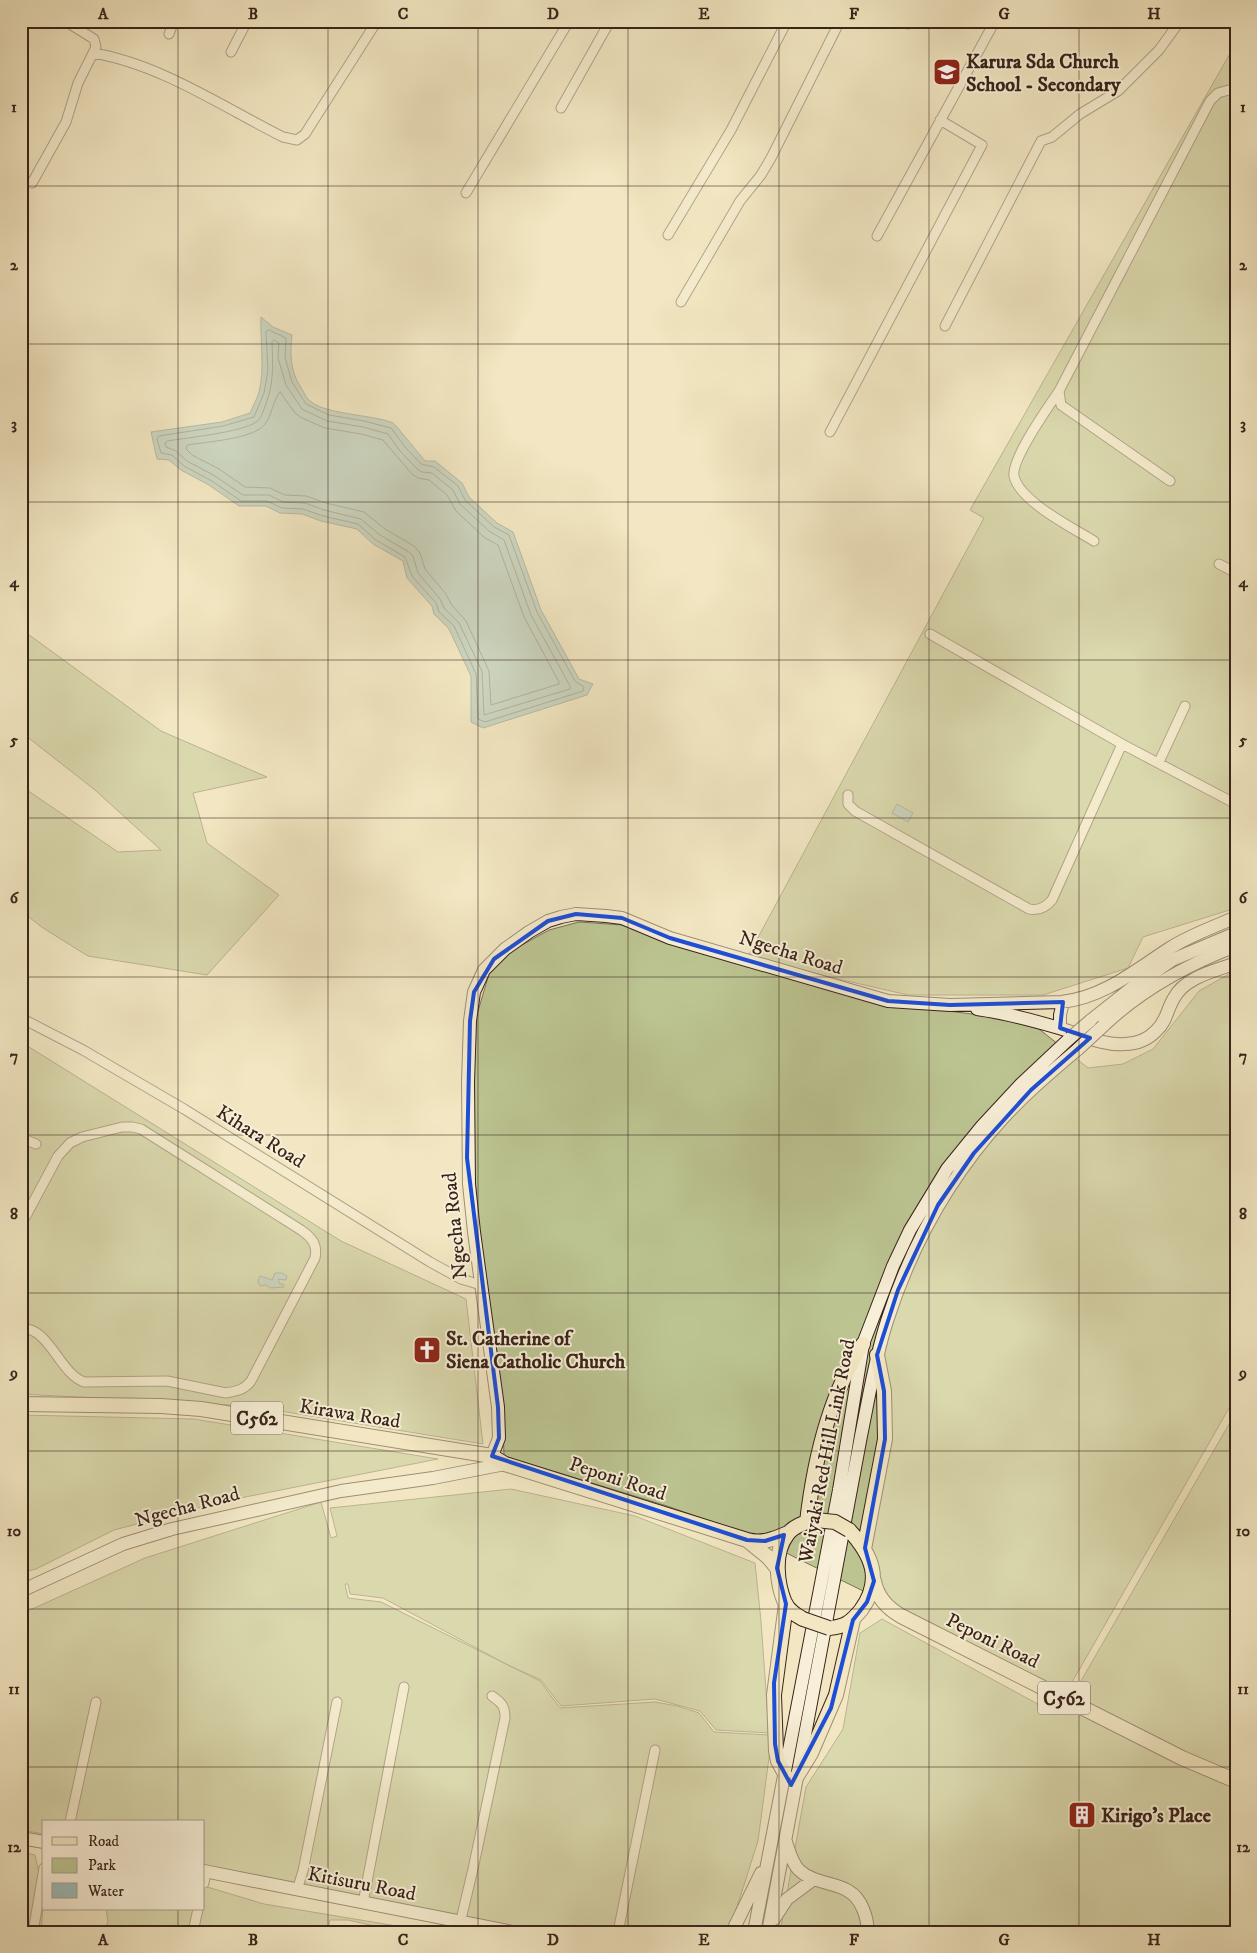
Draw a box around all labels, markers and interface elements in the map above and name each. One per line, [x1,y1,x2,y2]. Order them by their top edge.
text: A [97,4,109,24]
text: B [248,4,258,24]
text: C [398,4,408,24]
text: D [547,4,559,24]
text: E [698,4,710,24]
text: F [849,4,859,24]
text: G [998,4,1010,24]
text: H [1147,4,1161,24]
place label: Karura Sda Church School - Secondary [966,50,1121,98]
school or university icon: Karura Sda Church School - Secondary [932,57,962,87]
text: 1 [11,97,17,117]
text: 1 [1240,97,1246,117]
text: 2 [10,255,19,275]
text: 2 [1239,255,1248,275]
text: 3 [11,414,17,434]
text: 3 [1240,414,1246,434]
text: 4 [8,572,19,592]
text: 4 [1237,572,1248,592]
text: 5 [9,730,18,750]
text: 5 [1238,730,1247,750]
text: 6 [10,888,20,908]
text: 6 [1239,888,1249,908]
street label: Ngecha Road [736,926,846,981]
text: 7 [10,1046,18,1066]
text: 7 [1239,1046,1247,1066]
street label: Kihara Road [211,1100,309,1174]
street label: Ngecha Road [437,1171,474,1281]
text: 8 [10,1204,18,1224]
text: 8 [1239,1204,1247,1224]
place label: St. Catherine of Siena Catholic Church [446,1327,626,1375]
church icon: St. Catherine of Siena Catholic Church [412,1335,442,1365]
street label: Waiyaki Red Hill Link Road [793,1337,861,1566]
text: 9 [9,1363,18,1383]
text: 9 [1238,1363,1247,1383]
street label: Kirawa Road [297,1394,402,1435]
road number: C562 [231,1402,283,1435]
street label: Peponi Road [566,1452,669,1507]
street label: Ngecha Road [132,1481,242,1533]
text: 10 [7,1521,22,1541]
text: 10 [1236,1521,1251,1541]
street label: Peponi Road [942,1608,1043,1675]
text: 11 [8,1679,20,1699]
text: 11 [1237,1679,1249,1699]
road number: C562 [1038,1682,1090,1715]
building icon: Kirigo's Place [1067,1800,1097,1830]
place label: Kirigo's Place [1101,1804,1212,1829]
legend [42,1820,205,1910]
text: Road [88,1832,120,1851]
text: 12 [7,1837,22,1857]
text: 12 [1236,1837,1251,1857]
text: Park [88,1856,117,1875]
street label: Kitisuru Road [305,1862,418,1907]
text: Water [87,1882,124,1901]
text: A [97,1930,109,1950]
text: B [248,1930,258,1950]
text: C [398,1930,408,1950]
text: D [547,1930,559,1950]
text: E [698,1930,710,1950]
text: F [849,1930,859,1950]
text: G [998,1930,1010,1950]
text: H [1147,1930,1161,1950]

